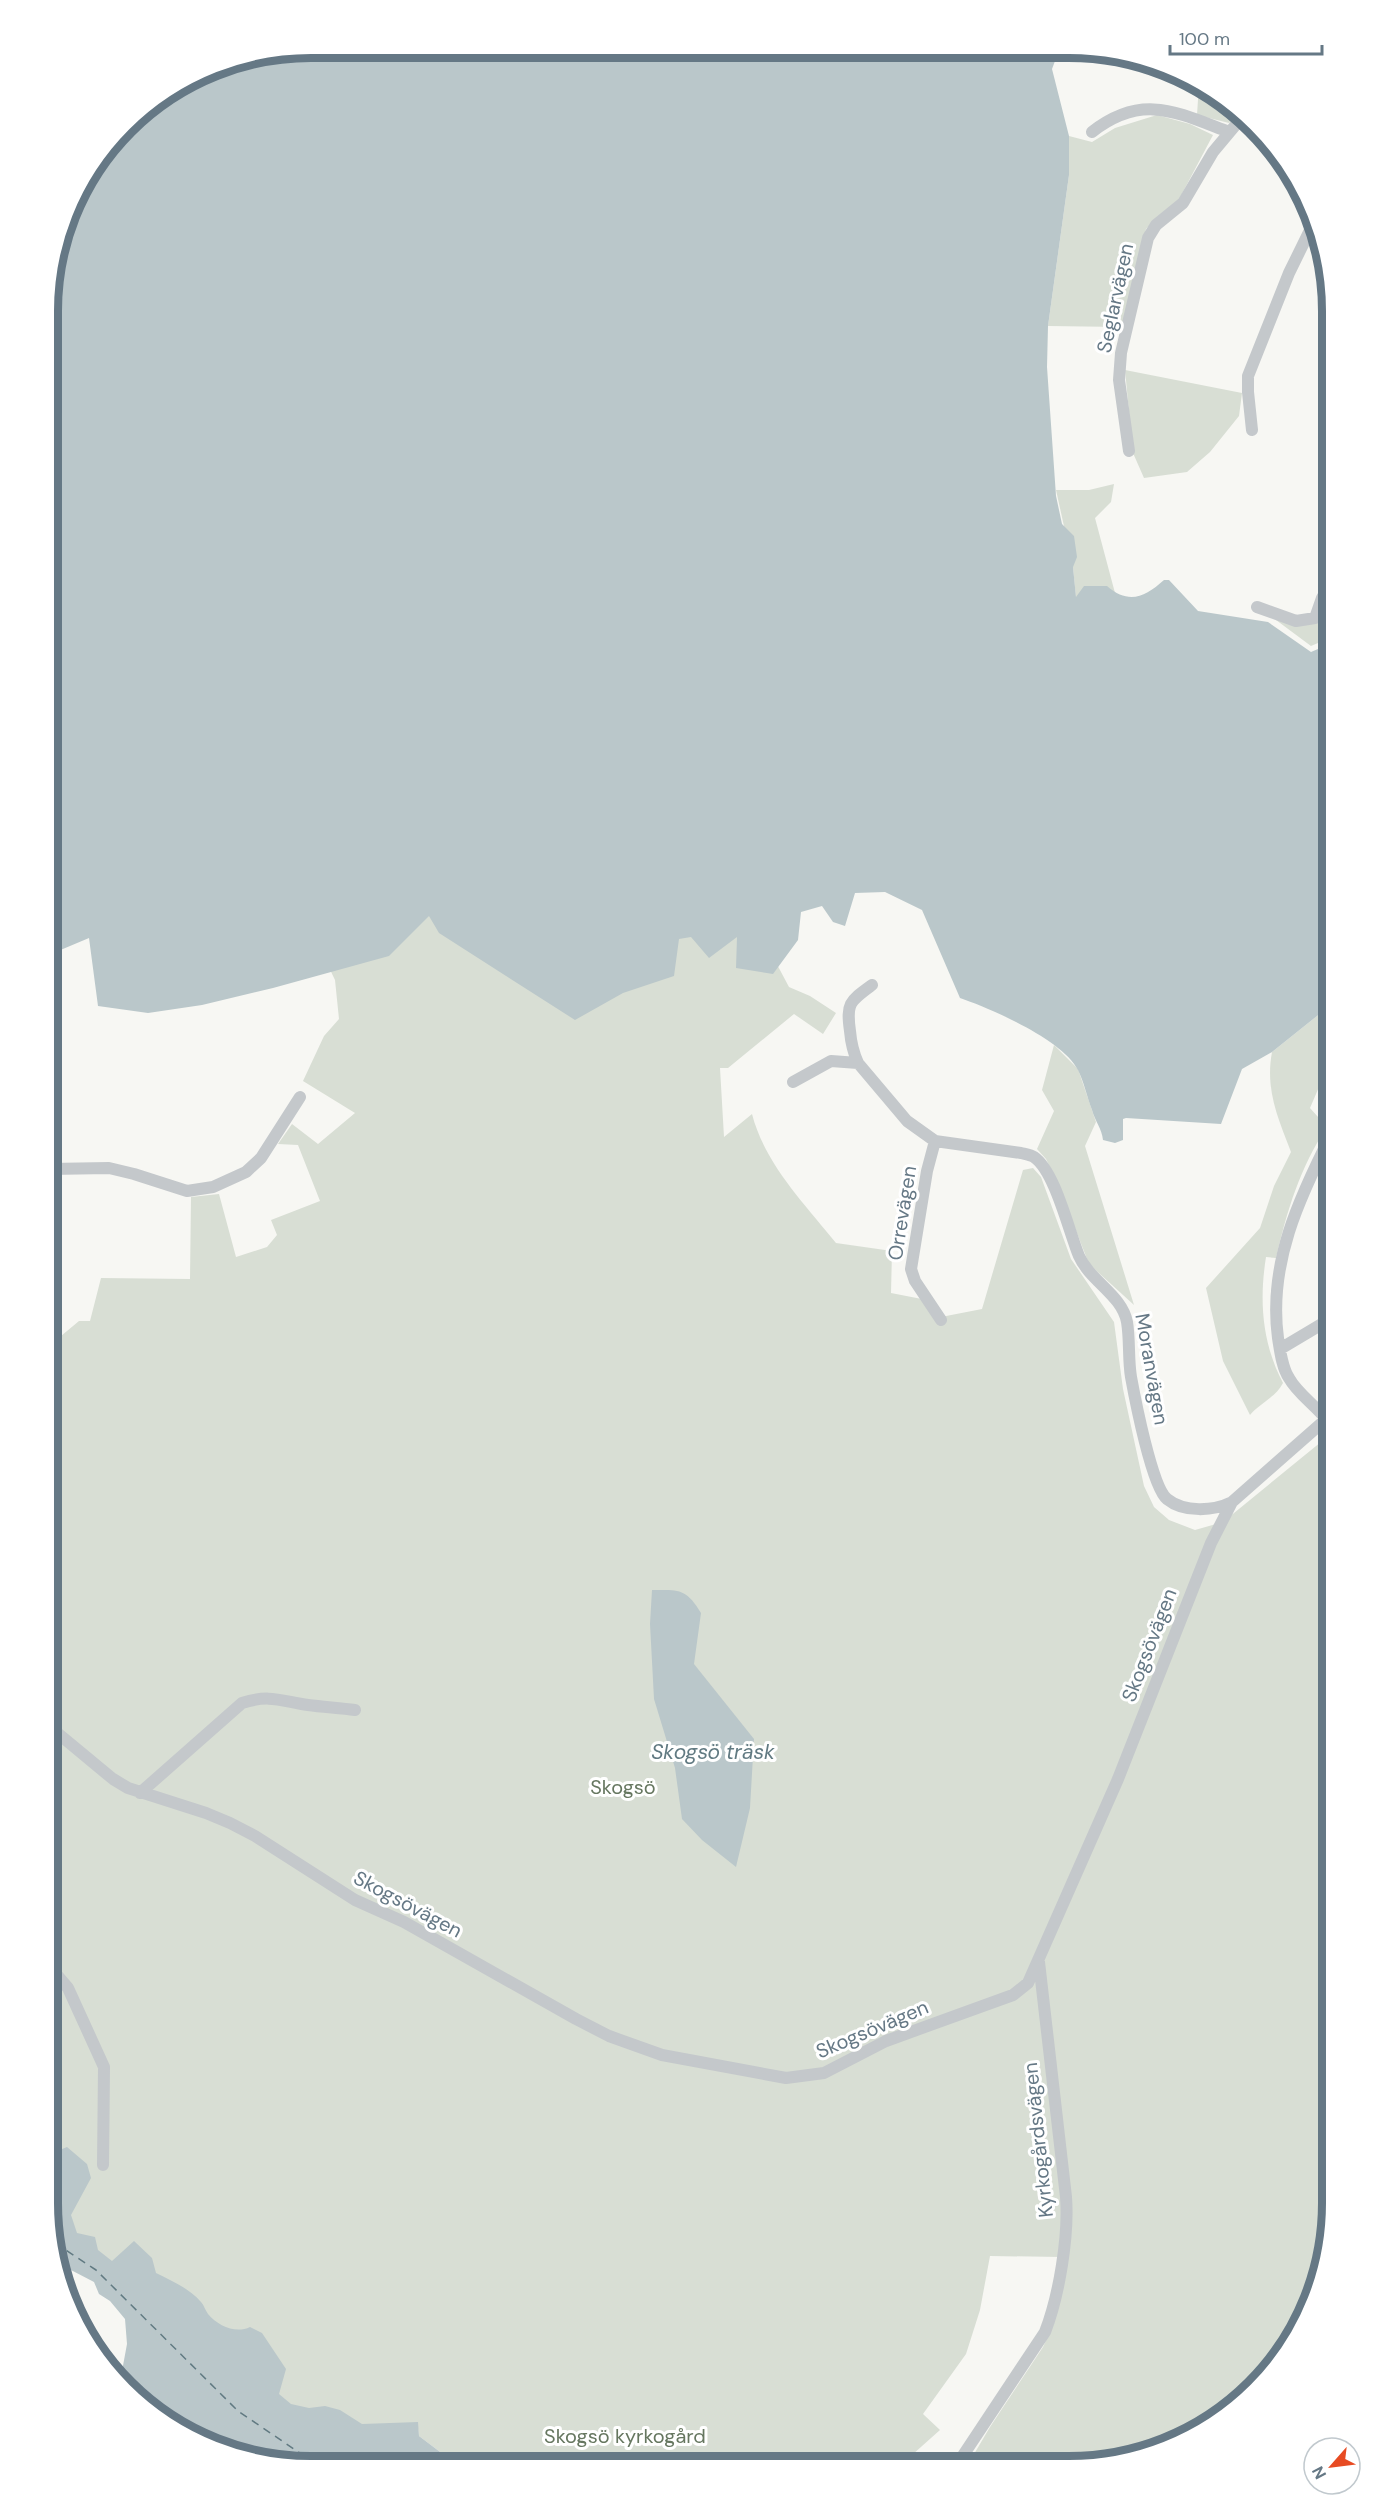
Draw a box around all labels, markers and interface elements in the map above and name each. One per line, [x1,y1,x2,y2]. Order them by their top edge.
scale bar [1170,18,1322,56]
text: 100 m [1179,27,1230,51]
street label: Seglarvägen [1091,241,1139,355]
street label: Orrevägen [882,1164,922,1262]
street label: Moranvägen [1129,1311,1175,1427]
street label: Skogsövägen [1115,1585,1183,1705]
water label: Skogsö träsk [651,1738,775,1766]
park label: Skogsö [590,1774,656,1800]
street label: Skogsövägen [349,1864,467,1944]
street label: Skogsövägen [812,1994,932,2064]
street label: Kyrkogårdsvägen [1017,2061,1059,2219]
park label: Skogsö kyrkogård [544,2423,706,2449]
north arrow [1302,2436,1362,2496]
text: N [1307,2463,1331,2483]

